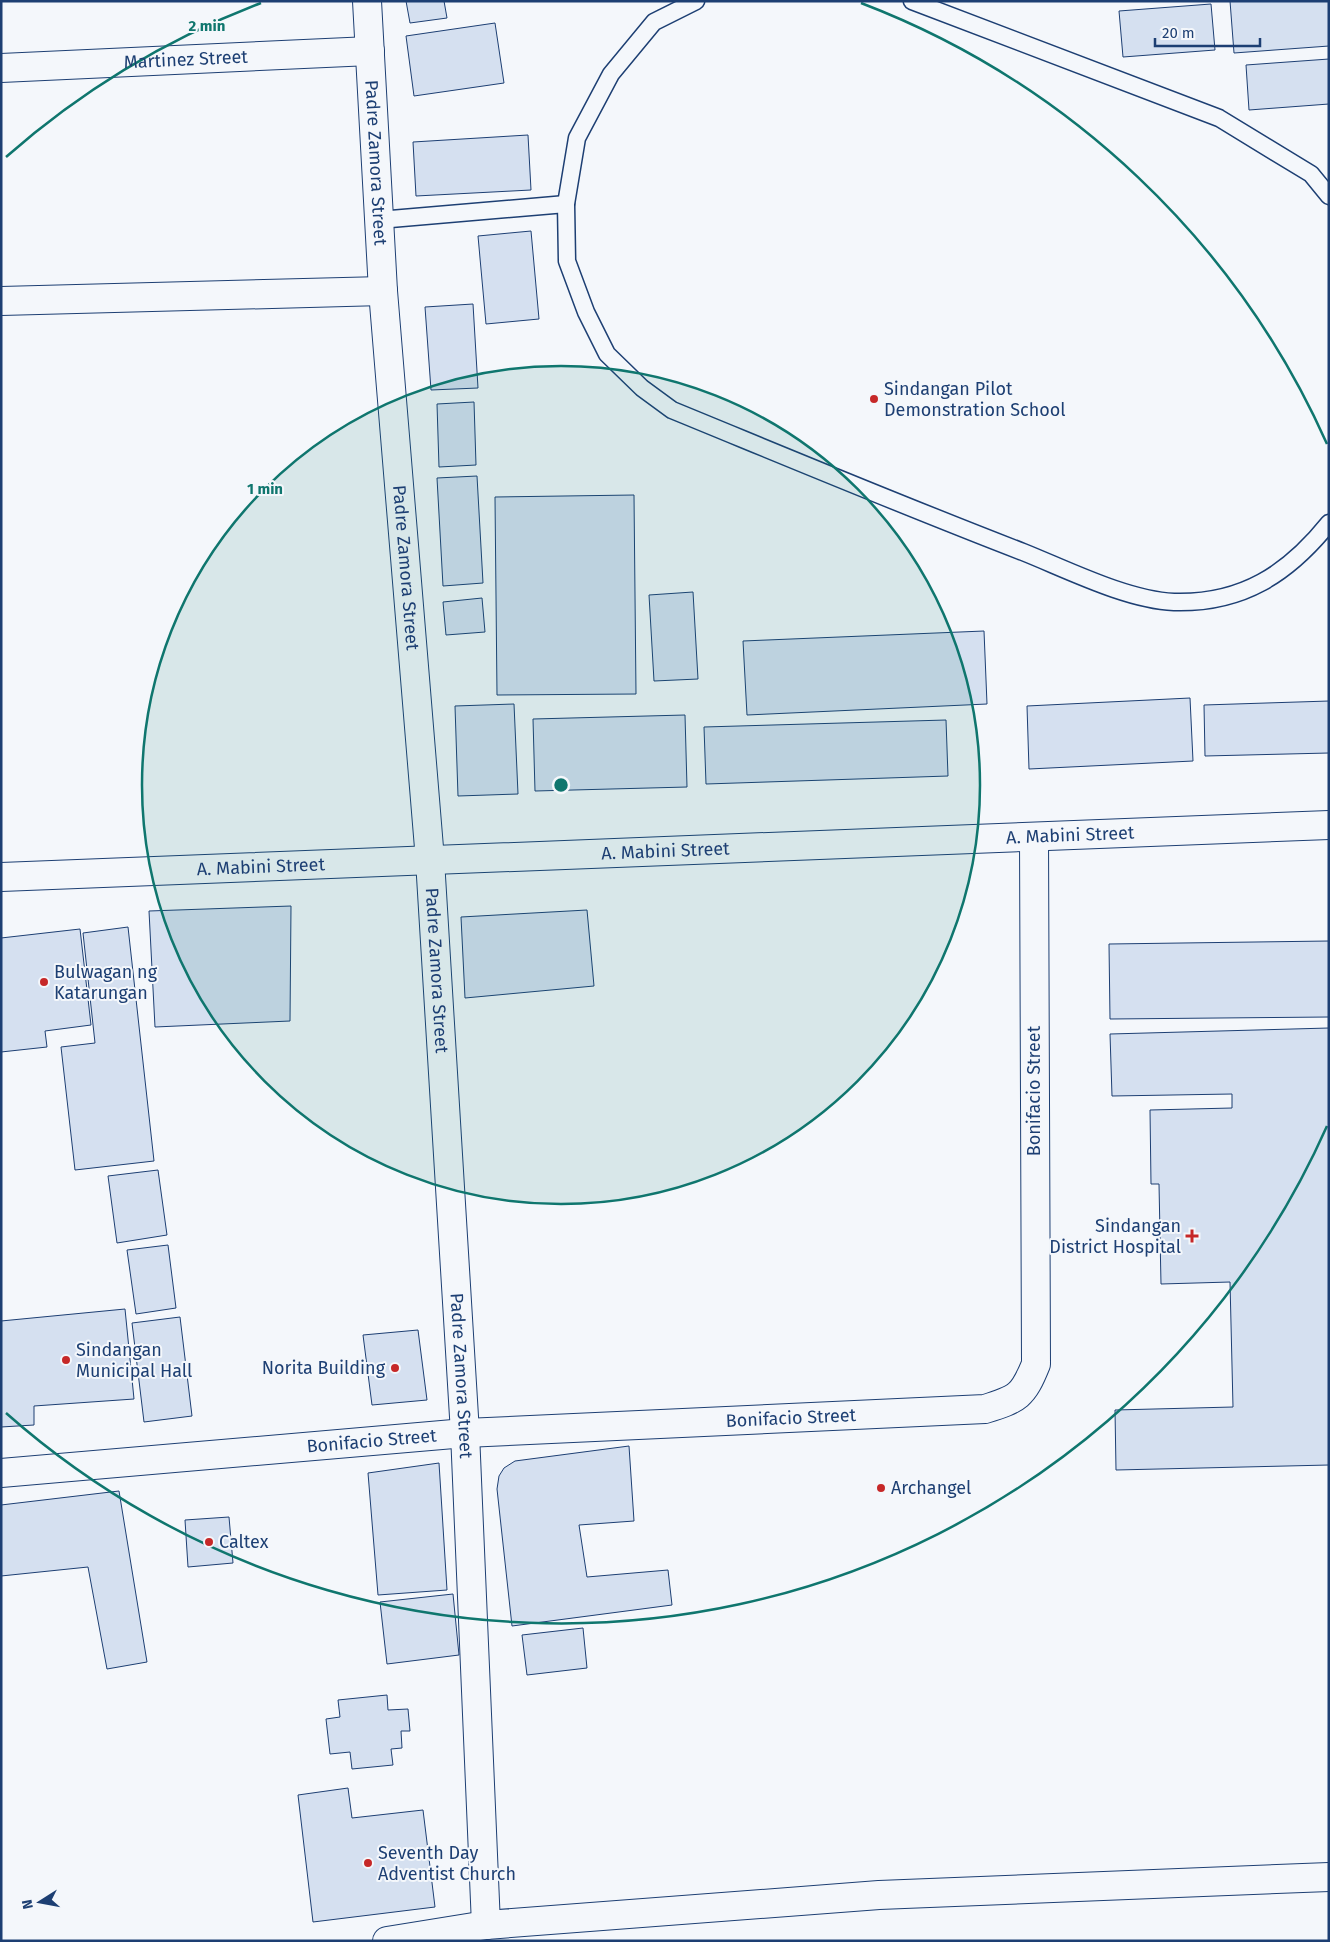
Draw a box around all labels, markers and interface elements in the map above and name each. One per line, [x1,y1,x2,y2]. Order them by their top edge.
scale bar [1155,15,1260,47]
text: 2 min [189,17,225,35]
text: 20 m [1162,24,1195,42]
street label: Martinez Street [123,46,249,73]
street label: Padre Zamora Street [360,79,391,247]
place label: Sindangan Pilot Demonstration School [884,378,1066,421]
marker: Sindangan Pilot Demonstration School [868,393,880,405]
text: 1 min [247,480,283,498]
street label: Padre Zamora Street [388,484,424,652]
centre of rings [552,776,570,794]
street label: A. Mabini Street [1006,822,1135,849]
street label: A. Mabini Street [601,837,731,864]
street label: A. Mabini Street [196,853,326,880]
street label: Padre Zamora Street [421,887,453,1054]
place label: Bulwagan ng Katarungan [54,961,158,1004]
marker: Bulwagan ng Katarungan [38,976,50,988]
street label: Bonifacio Street [1023,1025,1045,1156]
place label: Sindangan District Hospital [1049,1215,1181,1258]
marker: Sindangan District Hospital [1185,1229,1199,1243]
street label: Padre Zamora Street [445,1292,477,1459]
place label: Sindangan Municipal Hall [76,1339,192,1382]
marker: Sindangan Municipal Hall [60,1354,72,1366]
place label: Norita Building [262,1357,386,1379]
marker: Norita Building [389,1362,401,1374]
street label: Bonifacio Street [725,1404,857,1432]
street label: Bonifacio Street [306,1424,438,1458]
place label: Archangel [891,1477,971,1499]
marker: Archangel [875,1482,887,1494]
place label: Caltex [219,1531,269,1553]
marker: Caltex [203,1536,215,1548]
place label: Seventh Day Adventist Church [378,1842,516,1885]
marker: Seventh Day Adventist Church [362,1857,374,1869]
north arrow [15,1877,65,1927]
text: N [18,1898,37,1911]

